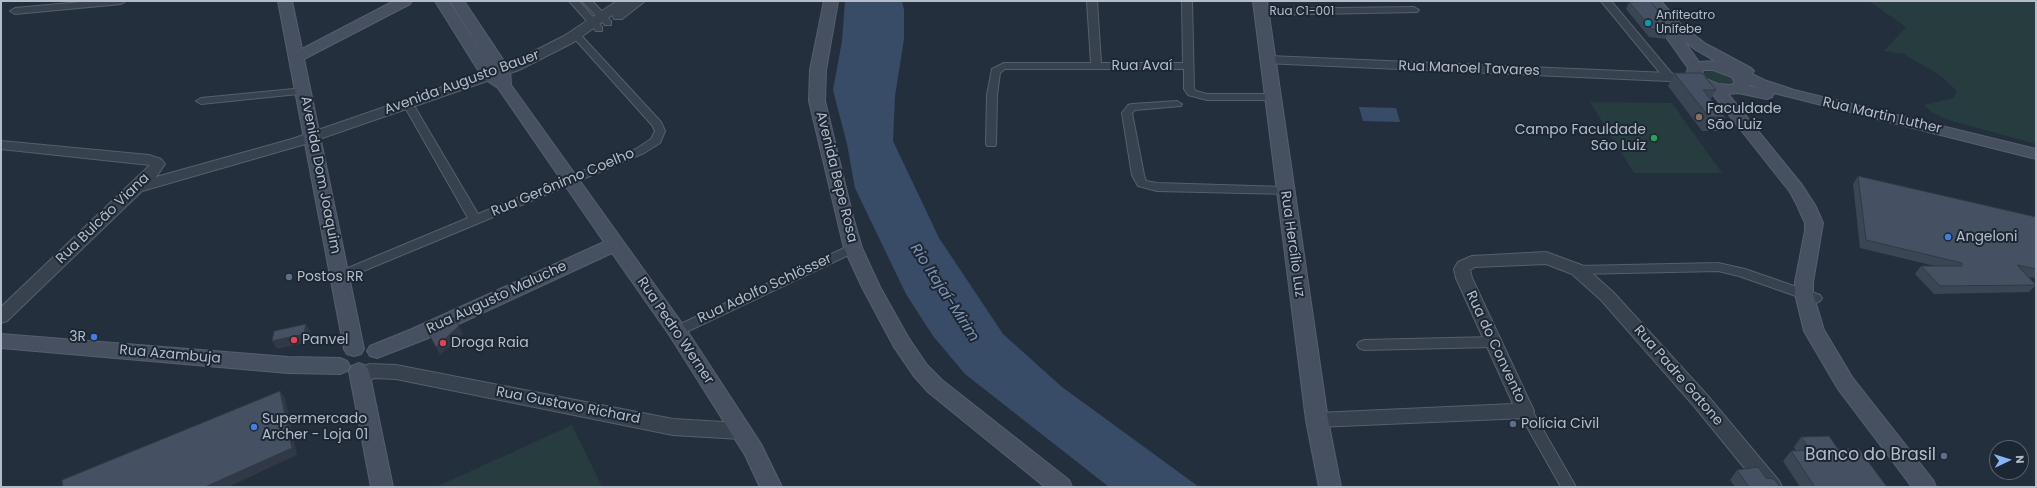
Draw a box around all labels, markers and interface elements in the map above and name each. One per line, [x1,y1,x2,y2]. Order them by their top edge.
street label: Rua C1-001 [1270,5,1334,19]
place label: Anfiteatro Unifebe [1656,9,1715,37]
marker: Anfiteatro Unifebe [1643,18,1653,28]
street label: Avenida Augusto Bauer [382,47,542,119]
street label: Rua Avaí [1112,58,1172,74]
street label: Rua Manoel Tavares [1398,58,1540,80]
street label: Rua Martin Luther [1821,94,1943,138]
street label: Avenida Dom Joaquim [296,95,344,255]
place label: Faculdade São Luiz [1707,101,1781,134]
street label: Avenida Bepe Rosa [812,110,860,244]
marker: Faculdade São Luiz [1694,112,1704,122]
place label: Campo Faculdade São Luiz [1515,122,1646,154]
marker: Campo Faculdade São Luiz [1649,133,1659,143]
street label: Rua Gerônimo Coelho [489,145,637,221]
street label: Rua Bulcão Viana [53,170,153,268]
street label: Rua Hercílio Luz [1276,190,1308,298]
place label: Angeloni [1956,229,2017,245]
marker: Angeloni [1943,232,1953,242]
water label: Rio Itajaí-Mirim [906,241,982,345]
street label: Rua Adolfo Schlösser [695,251,835,327]
street label: Rua Augusto Maluche [424,258,570,338]
place label: Postos RR [297,269,363,285]
marker: Postos RR [284,272,294,282]
street label: Rua Pedro Werner [633,274,717,388]
street label: Rua do Convento [1462,289,1528,405]
street label: Rua Padre Gatone [1630,322,1726,430]
place label: 3R [69,329,86,345]
marker: 3R [89,332,99,342]
place label: Panvel [302,332,349,348]
marker: Panvel [289,335,299,345]
place label: Droga Raia [451,335,529,351]
marker: Droga Raia [438,338,448,348]
street label: Rua Azambuja [119,342,221,368]
street label: Rua Gustavo Richard [494,384,642,428]
place label: Supermercado Archer - Loja 01 [262,411,368,444]
place label: Polícia Civil [1521,416,1599,432]
marker: Polícia Civil [1508,419,1518,429]
marker: Supermercado Archer - Loja 01 [249,422,259,432]
north arrow [1989,440,2029,480]
place label: Banco do Brasil [1805,446,1936,466]
marker: Banco do Brasil [1939,451,1949,461]
text: N [2012,455,2028,464]

